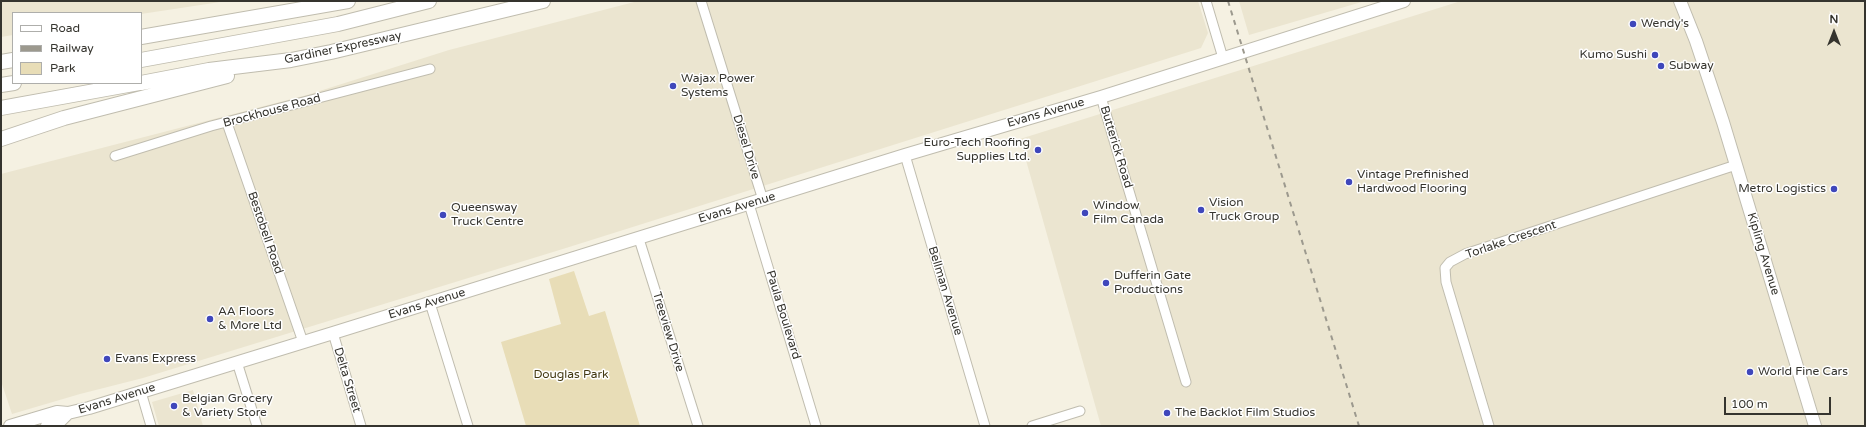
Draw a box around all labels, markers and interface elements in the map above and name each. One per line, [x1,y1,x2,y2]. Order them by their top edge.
legend [12,12,142,84]
north arrow [1814,12,1854,52]
text: N [1830,13,1838,26]
place label: Wendy's [1641,17,1689,31]
marker: Wendy's [1628,19,1638,29]
text: Road [50,21,80,35]
street label: Gardiner Expressway [283,29,403,67]
text: Railway [50,41,94,55]
place label: Kumo Sushi [1580,48,1647,62]
marker: Kumo Sushi [1650,50,1660,60]
place label: Subway [1669,59,1714,73]
text: Park [50,61,76,75]
marker: Subway [1656,61,1666,71]
place label: Wajax Power Systems [681,72,755,100]
marker: Wajax Power Systems [668,81,678,91]
street label: Brockhouse Road [222,91,322,131]
street label: Evans Avenue [1006,95,1086,131]
street label: Butterick Road [1097,104,1135,190]
street label: Diesel Drive [729,113,763,181]
place label: Euro-Tech Roofing Supplies Ltd. [924,136,1030,164]
marker: Euro-Tech Roofing Supplies Ltd. [1033,145,1043,155]
place label: Vintage Prefinished Hardwood Flooring [1357,168,1469,196]
marker: Vintage Prefinished Hardwood Flooring [1344,177,1354,187]
place label: Metro Logistics [1738,182,1826,196]
marker: Metro Logistics [1829,184,1839,194]
street label: Evans Avenue [697,189,777,227]
street label: Bestobell Road [244,190,286,276]
place label: Vision Truck Group [1209,196,1279,224]
place label: Window Film Canada [1093,199,1164,227]
place label: Queensway Truck Centre [451,201,523,229]
marker: Vision Truck Group [1196,205,1206,215]
marker: Window Film Canada [1080,208,1090,218]
marker: Queensway Truck Centre [438,210,448,220]
street label: Kipling Avenue [1744,211,1782,297]
street label: Torlake Crescent [1464,218,1558,262]
street label: Bellman Avenue [925,245,965,337]
street label: Paula Boulevard [763,269,803,361]
place label: Dufferin Gate Productions [1114,269,1191,297]
marker: Dufferin Gate Productions [1101,278,1111,288]
street label: Evans Avenue [387,285,467,323]
street label: Treeview Drive [649,290,687,374]
place label: AA Floors & More Ltd [218,305,282,333]
marker: AA Floors & More Ltd [205,314,215,324]
street label: Delta Street [330,346,364,414]
place label: Evans Express [115,352,196,366]
marker: Evans Express [102,354,112,364]
place label: World Fine Cars [1758,365,1848,379]
marker: World Fine Cars [1745,367,1755,377]
park label: Douglas Park [533,368,609,382]
street label: Evans Avenue [77,380,157,418]
scale bar [1726,389,1833,415]
place label: Belgian Grocery & Variety Store [182,392,273,420]
text: 100 m [1731,397,1768,411]
marker: Belgian Grocery & Variety Store [169,401,179,411]
place label: The Backlot Film Studios [1175,406,1315,420]
marker: The Backlot Film Studios [1162,408,1172,418]

